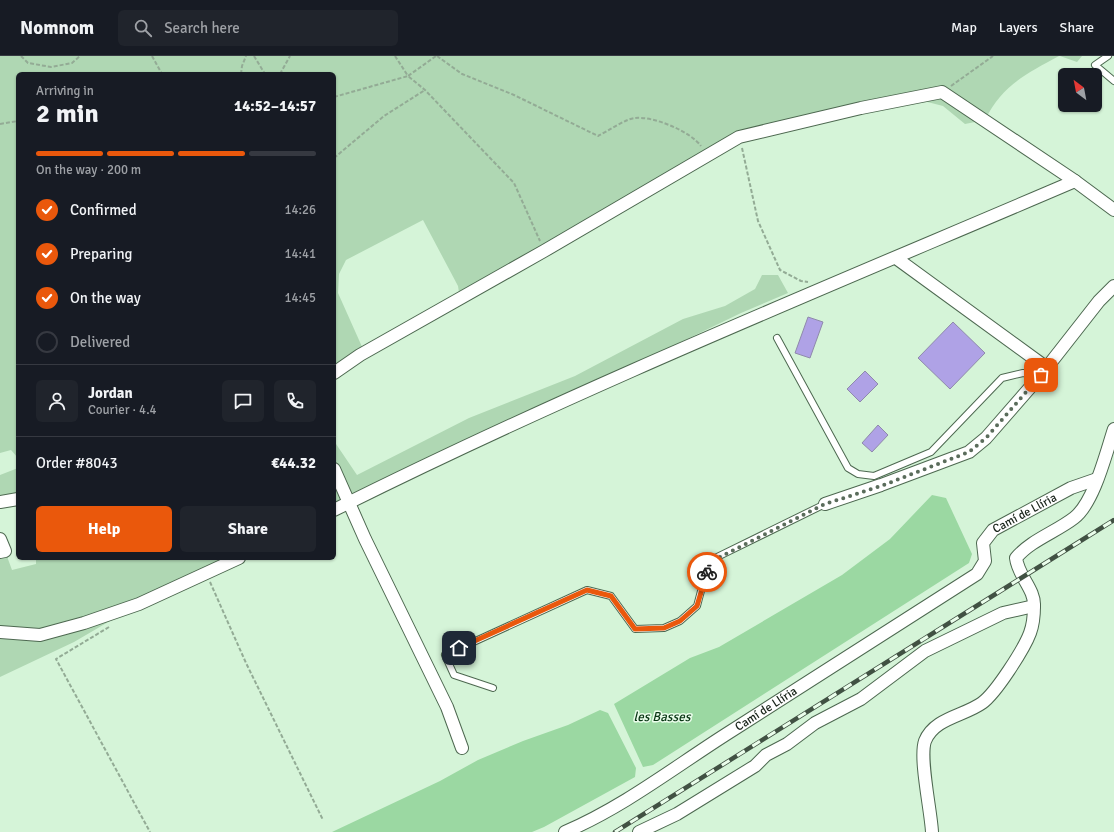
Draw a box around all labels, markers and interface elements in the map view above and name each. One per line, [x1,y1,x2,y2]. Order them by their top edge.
search box [118,10,398,46]
text: Nomnom [20,16,94,40]
icon: search [132,17,154,39]
text: Search here [164,19,240,37]
text: Map [951,19,977,36]
text: Layers [999,19,1038,36]
text: Share [1060,19,1094,36]
north arrow [1058,68,1102,112]
map controls [1058,68,1102,112]
text: Arriving in [36,83,94,99]
text: 14:52–14:57 [234,97,316,115]
text: 2 min [36,98,99,130]
text: On the way · 200 m [36,162,141,178]
icon: check [36,199,58,221]
text: Confirmed [70,201,137,219]
text: 14:26 [284,202,316,218]
icon: check [36,243,58,265]
text: Preparing [70,245,133,263]
text: 14:41 [284,246,316,262]
icon: check [36,287,58,309]
text: On the way [70,289,141,307]
text: 14:45 [284,290,316,306]
text: Delivered [70,333,130,351]
pin [1024,358,1058,392]
icon: bag [1030,364,1052,386]
button: person [36,380,78,422]
button: chat [222,380,264,422]
button: phone [274,380,316,422]
text: Jordan [88,384,133,402]
text: Courier · 4.4 [88,402,157,418]
text: Order #8043 [36,454,118,472]
text: €44.32 [271,454,316,472]
street label: Camí de Llíria [990,490,1059,536]
button: Help [36,506,172,552]
button: Share [180,506,316,552]
courier [687,552,727,592]
icon: bike [696,561,718,583]
pin [442,631,476,665]
icon: home [448,637,470,659]
street label: Camí de Llíria [732,683,800,734]
water label: les Basses [634,709,692,725]

